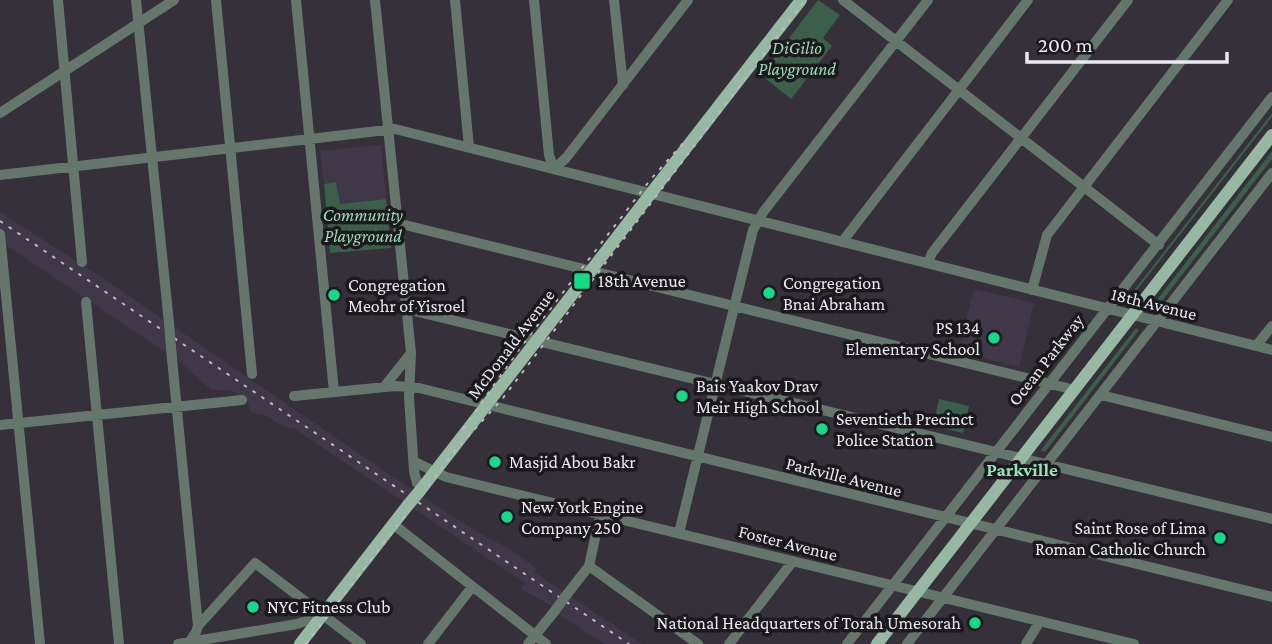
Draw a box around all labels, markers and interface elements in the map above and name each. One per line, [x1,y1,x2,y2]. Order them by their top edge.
scale bar [1027,21,1226,65]
text: 200 m [1038,33,1093,57]
park label: DiGilio Playground [758,38,836,79]
park label: Community Playground [323,205,404,246]
marker: 18th Avenue [572,271,592,291]
place label: 18th Avenue [598,271,686,291]
place label: Congregation Bnai Abraham [783,273,886,314]
place label: Congregation Meohr of Yisroel [348,275,465,316]
street label: 18th Avenue [1109,284,1199,324]
street label: McDonald Avenue [463,285,559,403]
marker: Congregation Bnai Abraham [761,285,777,301]
marker: Congregation Meohr of Yisroel [326,287,342,303]
street label: Ocean Parkway [1004,310,1088,410]
place label: PS 134 Elementary School [845,318,980,359]
marker: PS 134 Elementary School [986,330,1002,346]
place label: Bais Yaakov Drav Meir High School [696,376,820,417]
marker: Bais Yaakov Drav Meir High School [674,388,690,404]
place label: Seventieth Precinct Police Station [836,409,975,450]
marker: Seventieth Precinct Police Station [814,421,830,437]
place label: Masjid Abou Bakr [509,452,636,473]
street label: Parkville Avenue [784,453,904,501]
marker: Masjid Abou Bakr [487,454,503,470]
district label: Parkville [986,459,1058,480]
place label: New York Engine Company 250 [521,497,643,538]
marker: New York Engine Company 250 [499,509,515,525]
place label: Saint Rose of Lima Roman Catholic Church [1035,518,1206,559]
street label: Foster Avenue [737,521,840,565]
marker: Saint Rose of Lima Roman Catholic Church [1212,530,1228,546]
place label: NYC Fitness Club [267,597,390,617]
marker: NYC Fitness Club [245,599,261,615]
place label: National Headquarters of Torah Umesorah [657,613,961,633]
marker: National Headquarters of Torah Umesorah [967,615,983,631]

